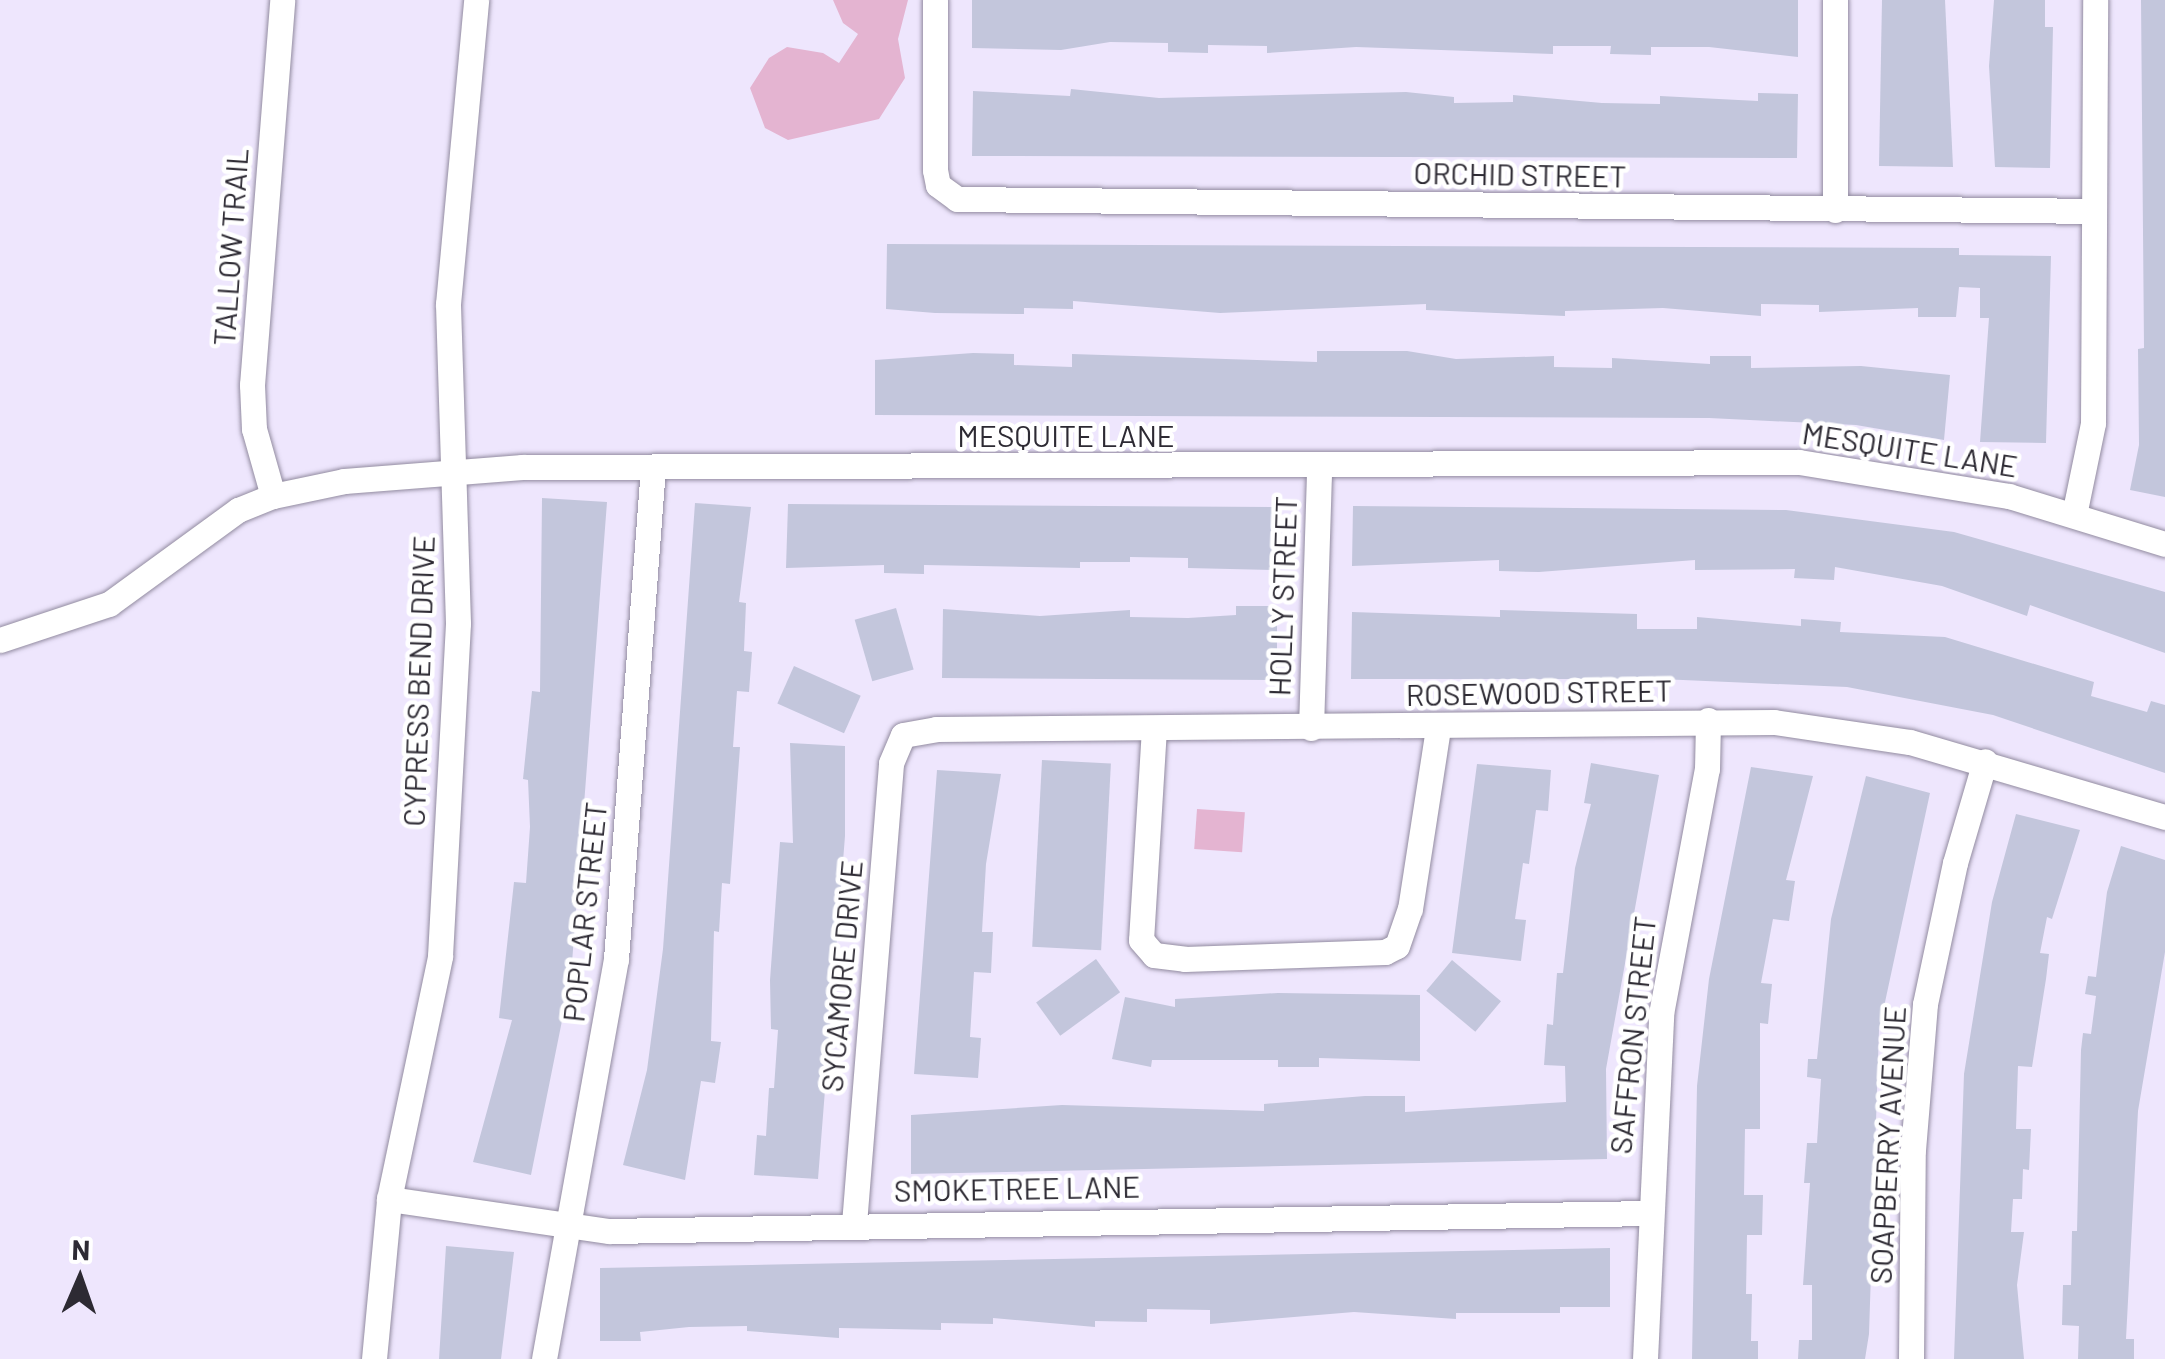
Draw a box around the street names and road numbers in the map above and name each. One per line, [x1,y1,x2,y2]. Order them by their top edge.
street label: TALLOW TRAIL [205,147,255,347]
street label: ORCHID STREET [1413,154,1627,194]
street label: MESQUITE LANE [1800,414,2020,484]
street label: MESQUITE LANE [957,417,1175,453]
street label: HOLLY STREET [1261,495,1303,697]
street label: CYPRESS BEND DRIVE [395,535,441,827]
street label: ROSEWOOD STREET [1406,672,1672,712]
street label: POPLAR STREET [555,800,613,1024]
street label: SYCAMORE DRIVE [813,859,869,1093]
street label: SAFFRON STREET [1602,914,1662,1156]
street label: SOAPBERRY AVENUE [1862,1005,1912,1285]
street label: SMOKETREE LANE [894,1168,1140,1208]

